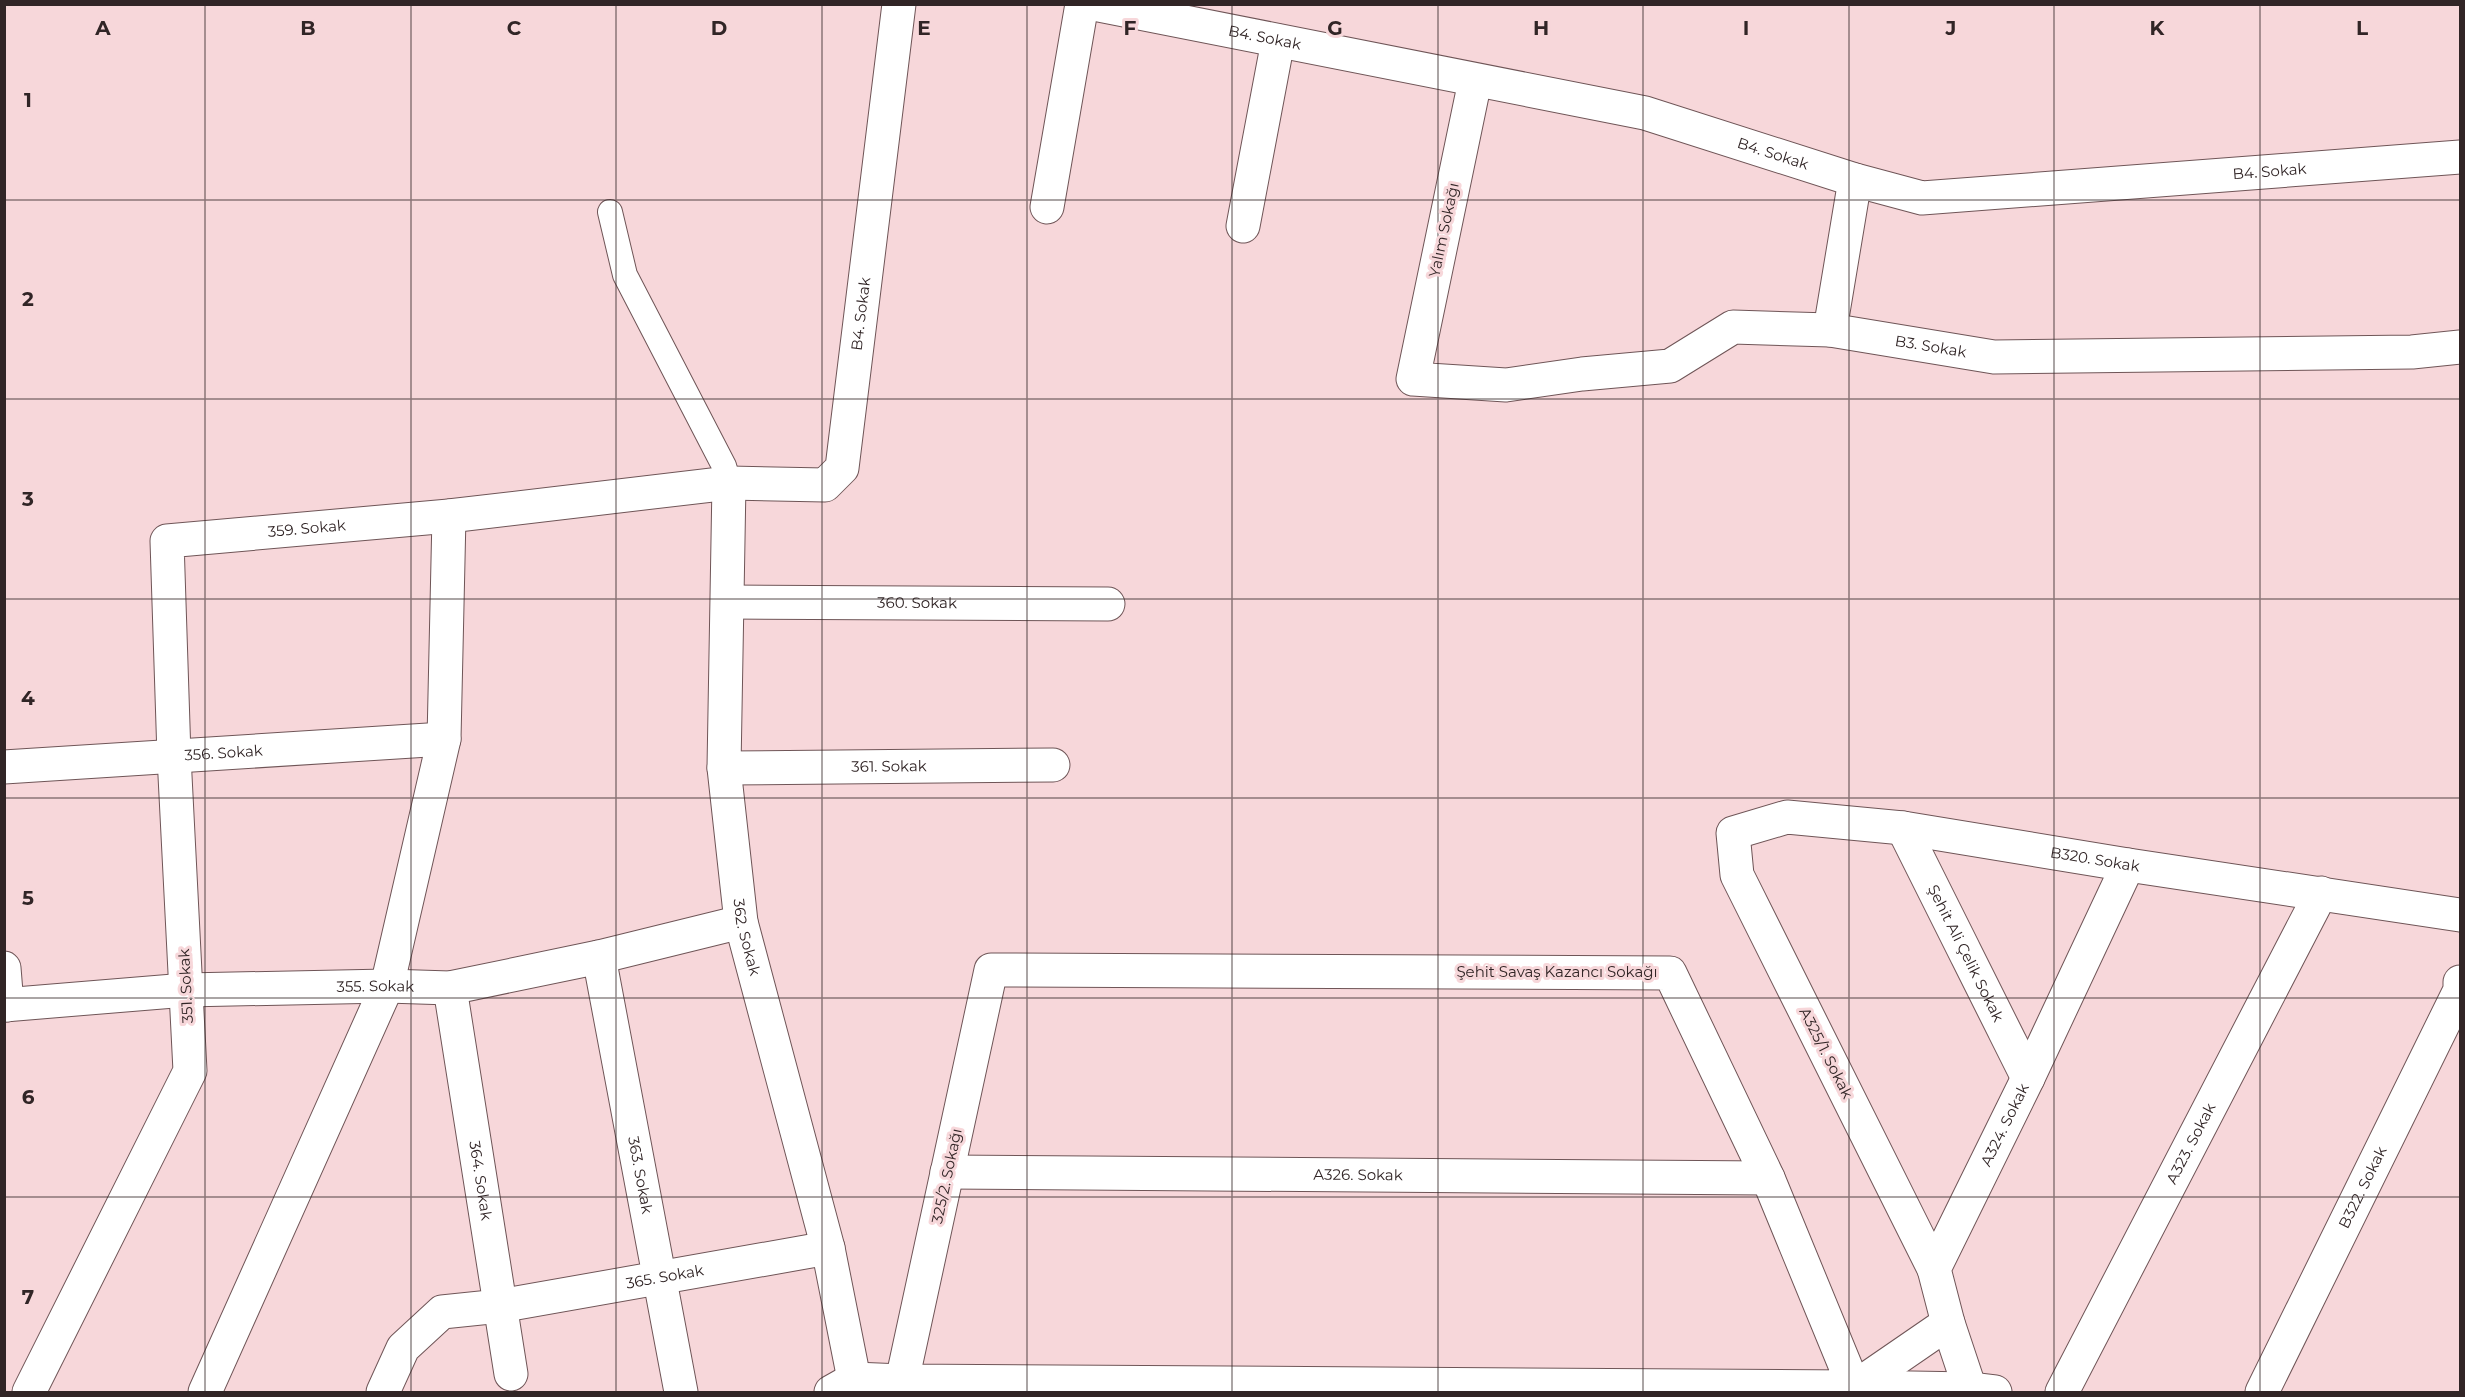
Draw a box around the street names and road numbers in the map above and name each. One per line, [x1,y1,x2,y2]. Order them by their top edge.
street label: B4. Sokak [1227,21,1303,54]
street label: B4. Sokak [1735,133,1811,174]
street label: B4. Sokak [2232,159,2307,183]
street label: Yalım Sokağı [1424,181,1463,279]
street label: B4. Sokak [846,276,874,352]
street label: B3. Sokak [1894,331,1968,361]
street label: 359. Sokak [267,515,347,541]
street label: 360. Sokak [877,593,957,612]
street label: 356. Sokak [184,741,263,765]
street label: 361. Sokak [851,756,927,776]
street label: B320. Sokak [2049,842,2141,876]
street label: Şehit Ali Çelik Sokak [1924,881,2008,1025]
street label: 362. Sokak [729,898,765,978]
street label: 351. Sokak [174,948,197,1024]
street label: Şehit Savaş Kazancı Sokağı [1456,962,1658,981]
street label: 355. Sokak [336,976,414,996]
street label: A325/1. Sokak [1795,1004,1858,1101]
street label: A324. Sokak [1976,1080,2033,1169]
street label: A323. Sokak [2162,1099,2219,1187]
street label: 325/2. Sokağı [927,1127,966,1225]
street label: 363. Sokak [624,1135,657,1215]
street label: 364. Sokak [465,1139,497,1222]
street label: B322. Sokak [2334,1143,2391,1232]
street label: A326. Sokak [1313,1165,1403,1184]
street label: 365. Sokak [624,1260,705,1293]

